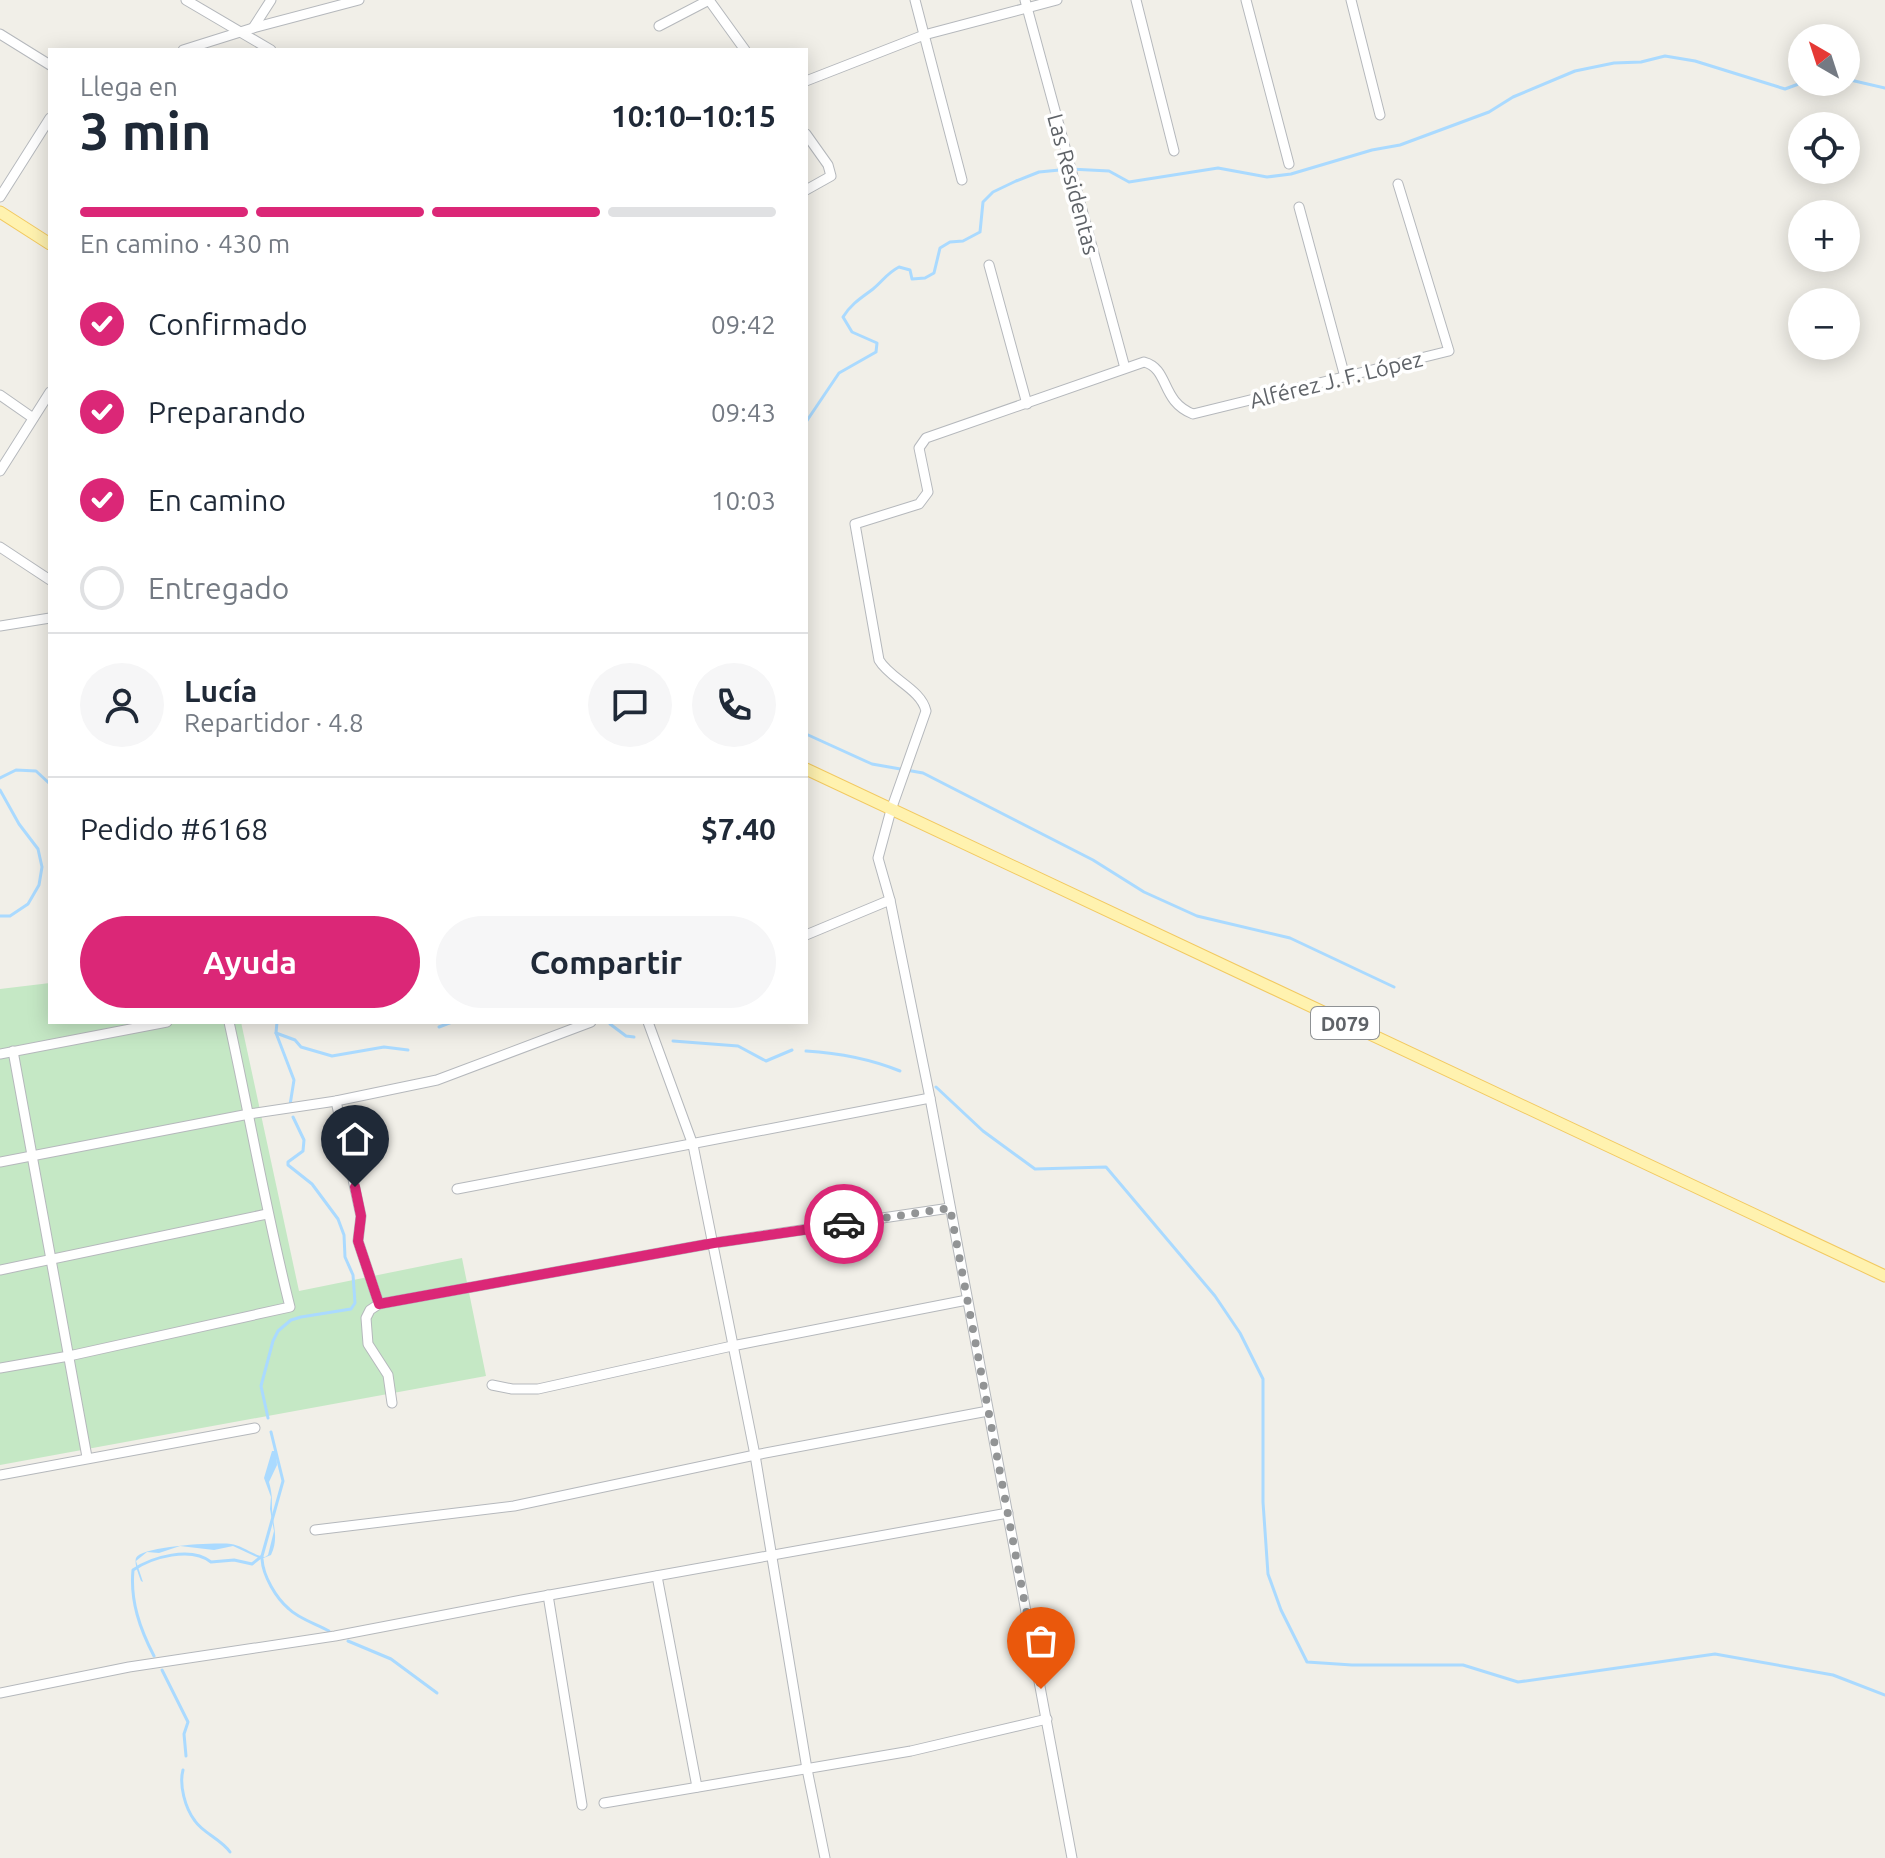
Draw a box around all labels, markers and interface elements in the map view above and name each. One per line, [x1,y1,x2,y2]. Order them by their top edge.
north arrow [1788,24,1860,96]
map controls [1788,24,1860,360]
text: Llega en [80,72,178,101]
text: 10:10–10:15 [611,99,776,133]
text: 3 min [80,102,211,160]
street label: Las Residentas [1043,111,1105,257]
button: locate [1788,112,1860,184]
button: + [1788,200,1860,272]
text: En camino · 430 m [80,229,290,258]
button: − [1788,288,1860,360]
icon: check [80,302,124,346]
text: Confirmado [148,307,308,341]
text: 09:42 [711,310,776,339]
street label: Alférez J. F. López [1247,345,1425,413]
icon: check [80,390,124,434]
text: Preparando [148,395,306,429]
text: 09:43 [711,398,776,427]
icon: check [80,478,124,522]
text: En camino [148,483,286,517]
text: 10:03 [711,486,776,515]
text: Entregado [148,571,289,605]
button: person [80,663,164,747]
button: chat [588,663,672,747]
button: phone [692,663,776,747]
text: Lucía [184,674,257,708]
text: Repartidor · 4.8 [184,708,364,737]
text: Pedido #6168 [80,812,268,846]
text: $7.40 [701,812,776,846]
button: Ayuda [80,916,420,1008]
button: Compartir [436,916,776,1008]
road number: D079 [1311,1007,1379,1039]
pin [321,1105,389,1187]
icon: home [333,1117,377,1161]
courier [804,1184,884,1264]
icon: car [822,1202,866,1246]
pin [1007,1607,1075,1689]
icon: bag [1019,1619,1063,1663]

